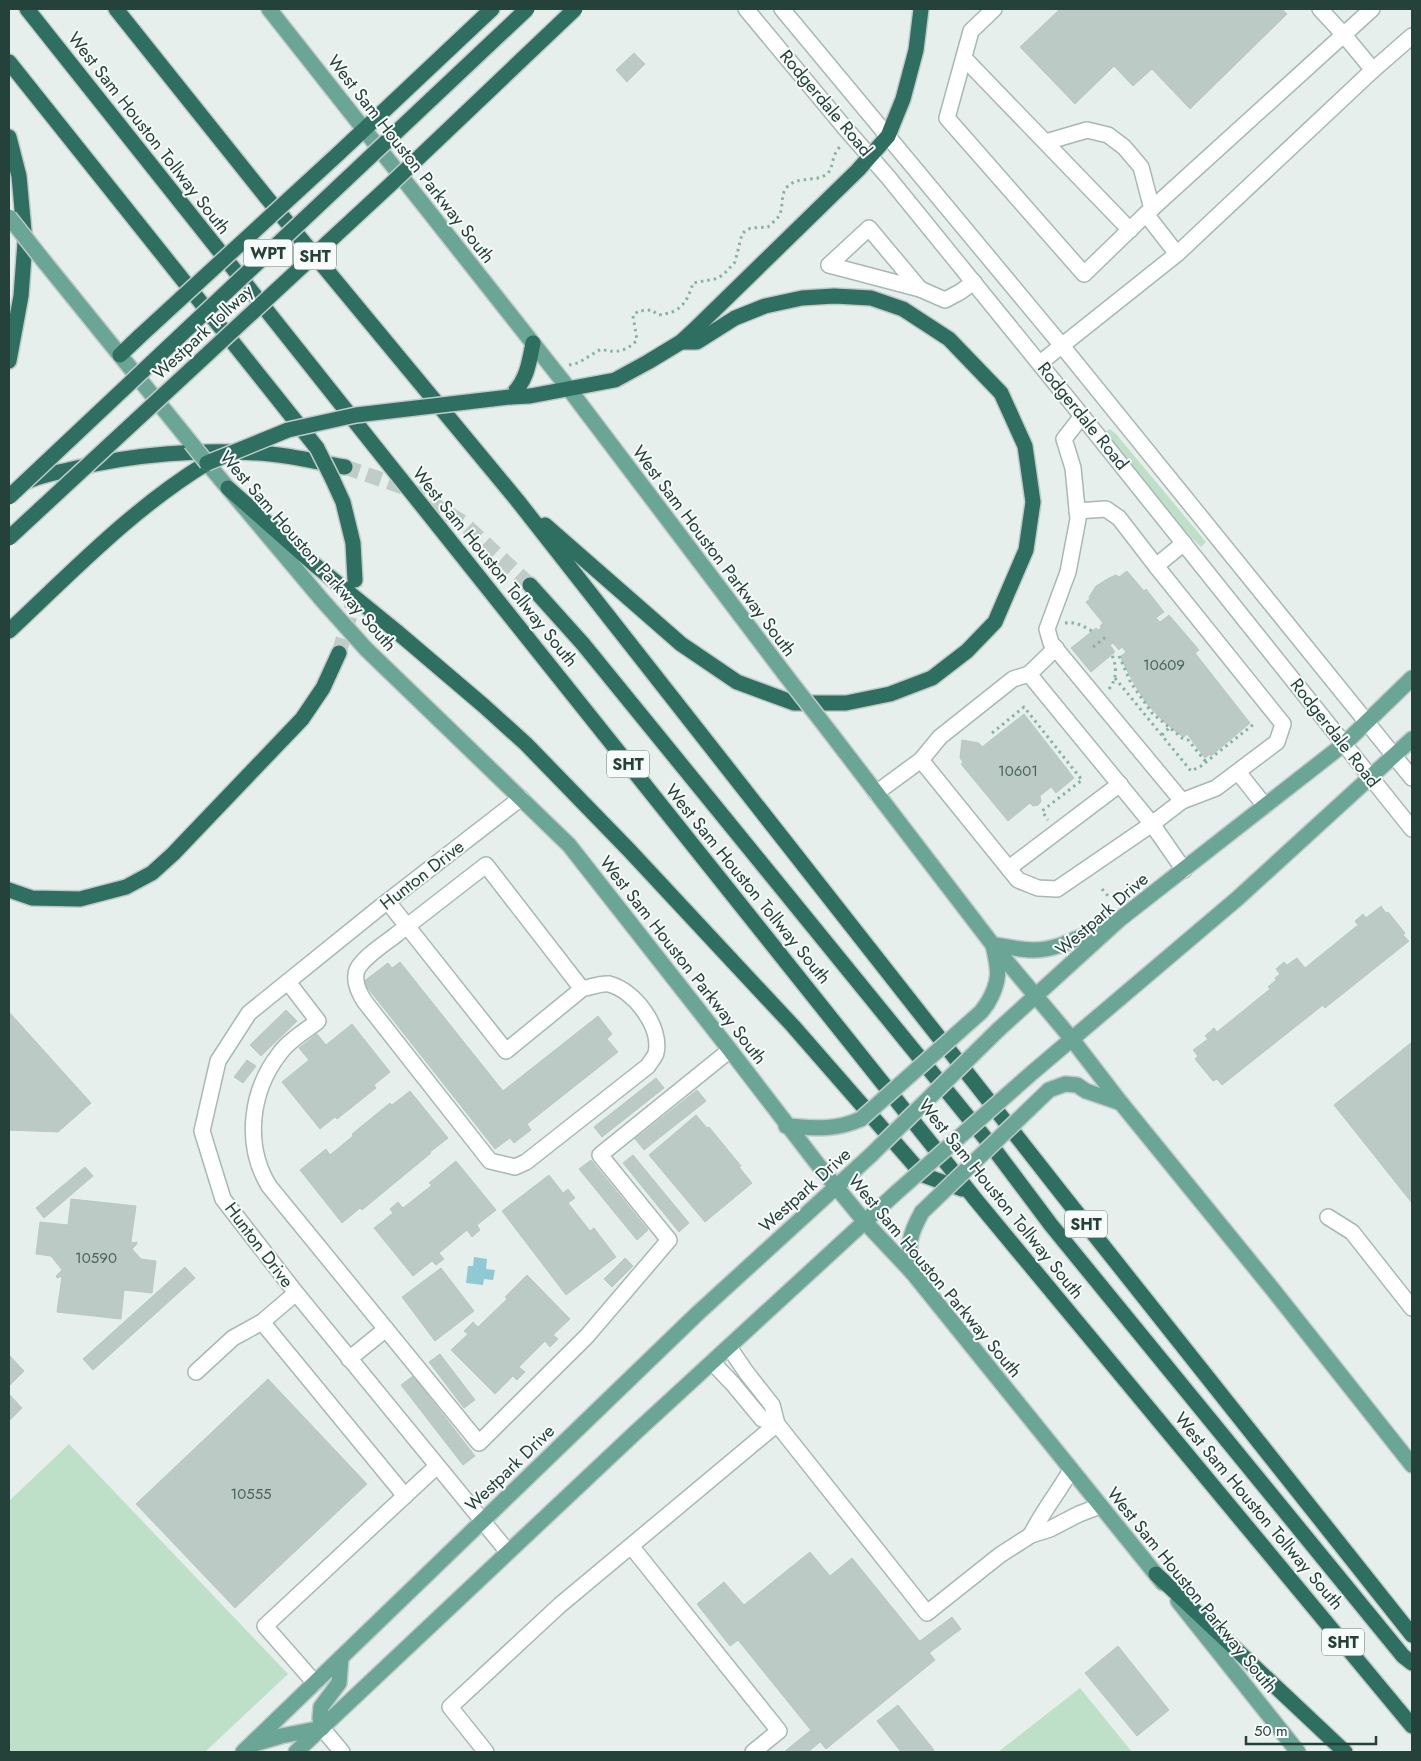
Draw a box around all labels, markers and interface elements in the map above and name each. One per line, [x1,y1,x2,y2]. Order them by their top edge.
street label: West Sam Houston Tollway South [62,26,236,240]
street label: Rodgerdale Road [773,44,879,162]
street label: West Sam Houston Parkway South [321,49,501,269]
road number: WPT [244,240,292,266]
road number: SHT [294,242,336,270]
street label: Westpark Tollway [147,278,259,386]
street label: Rodgerdale Road [1031,356,1135,476]
street label: West Sam Houston Parkway South [626,440,802,662]
street label: West Sam Houston Parkway South [213,445,403,657]
street label: West Sam Houston Tollway South [406,461,584,673]
house number: 10609 [1143,654,1185,676]
street label: Rodgerdale Road [1284,673,1386,793]
road number: SHT [607,751,649,778]
house number: 10601 [998,760,1038,782]
street label: West Sam Houston Tollway South [659,778,837,990]
street label: Hunton Drive [374,834,470,916]
street label: West Sam Houston Parkway South [593,850,773,1070]
street label: Westpark Drive [1050,866,1154,962]
street label: West Sam Houston Tollway South [912,1093,1090,1305]
street label: Westpark Drive [753,1142,857,1238]
street label: West Sam Houston Parkway South [842,1169,1028,1383]
street label: Hunton Drive [218,1197,300,1293]
road number: SHT [1065,1210,1107,1238]
house number: 10590 [75,1247,117,1269]
street label: West Sam Houston Tollway South [1168,1407,1350,1615]
street label: Westpark Drive [459,1418,561,1518]
street label: West Sam Houston Parkway South [1101,1481,1283,1699]
house number: 10555 [230,1483,272,1505]
road number: SHT [1322,1628,1364,1655]
scale bar [1246,1714,1376,1746]
text: 50 m [1254,1720,1288,1742]

